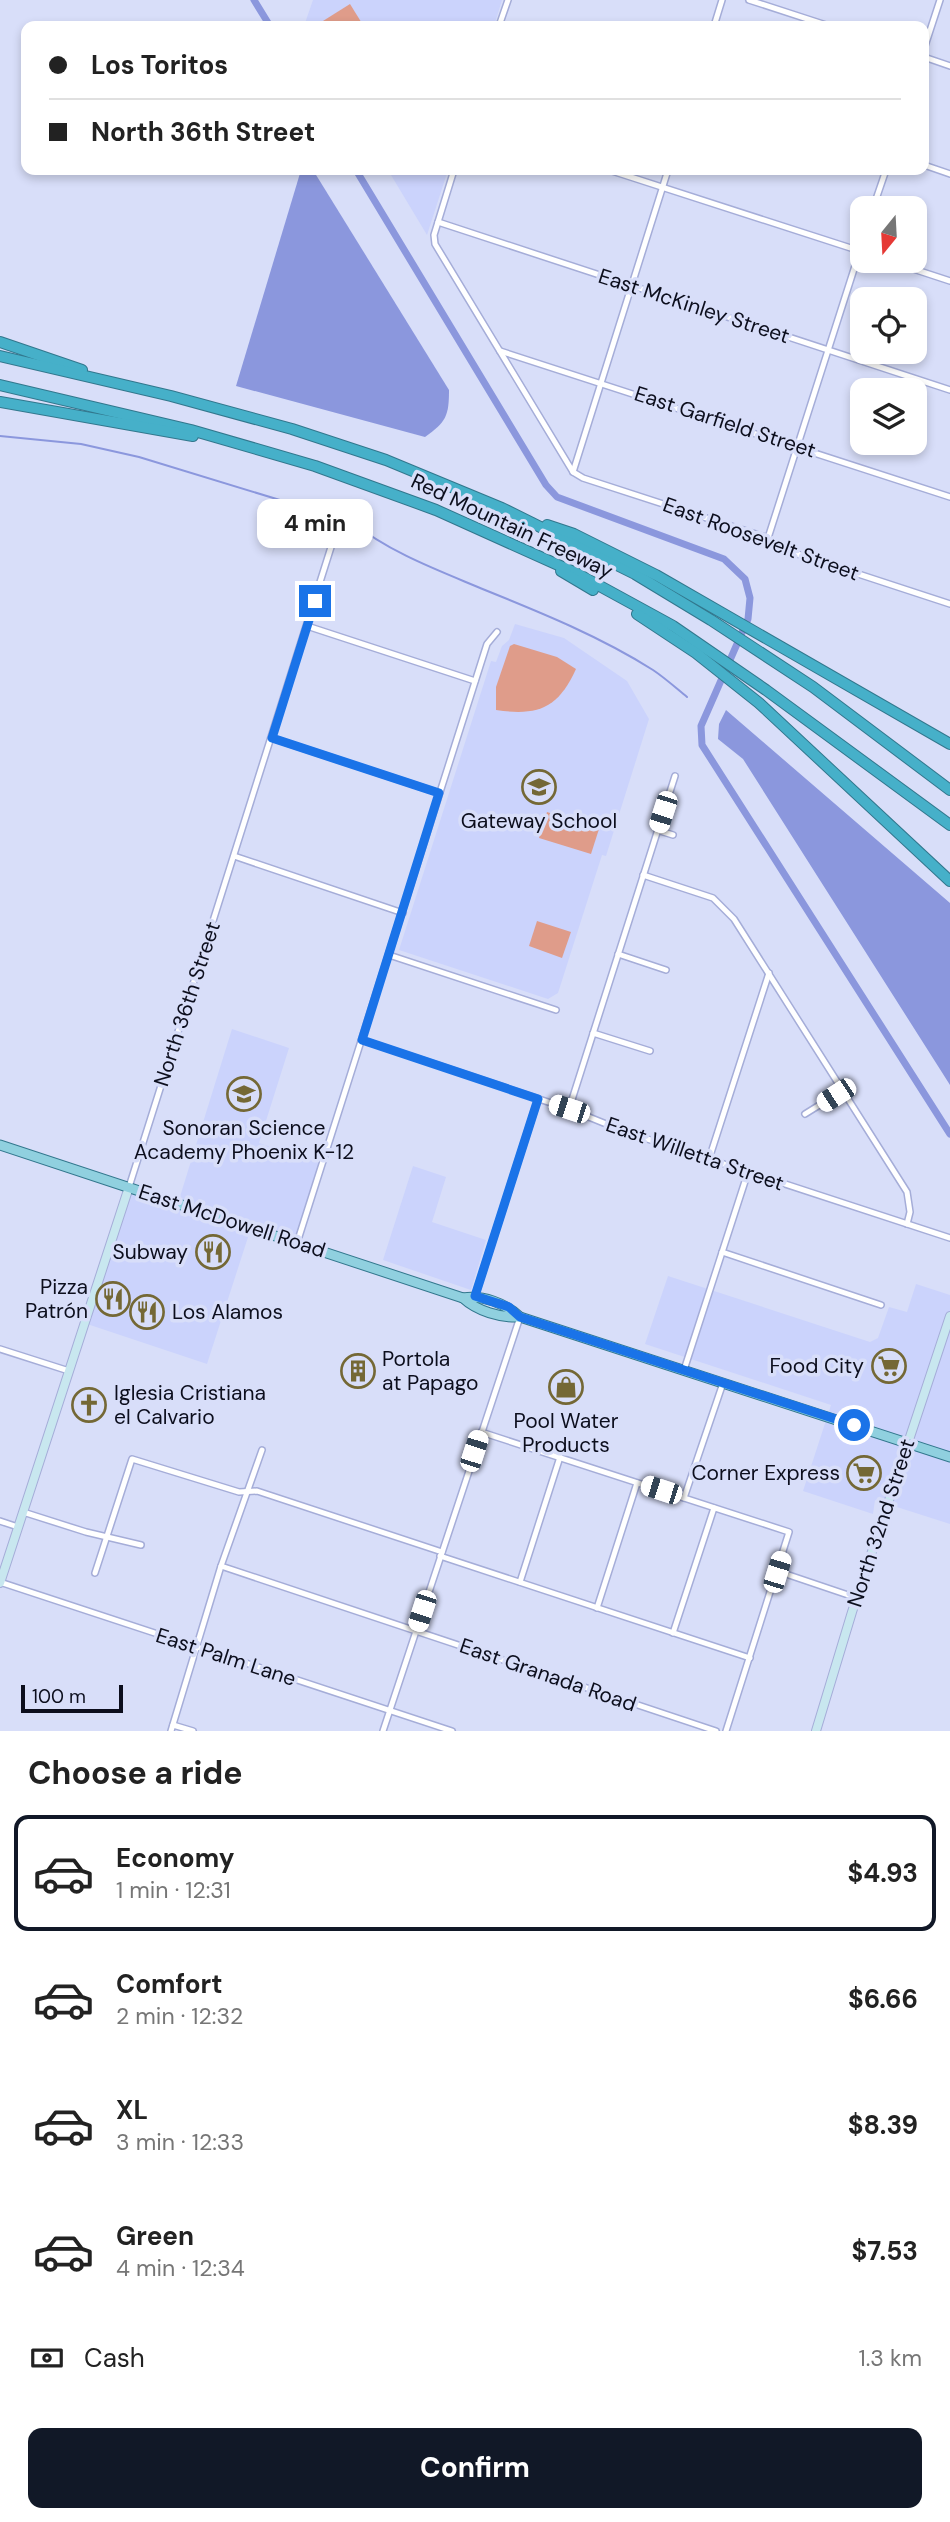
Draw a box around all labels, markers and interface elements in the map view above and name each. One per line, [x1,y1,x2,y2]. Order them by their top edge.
text: Los Toritos [91,48,228,82]
text: North 36th Street [91,115,315,149]
north arrow [850,196,928,273]
map controls [850,196,927,455]
street label: East McKinley Street [595,262,793,350]
button: locate [850,287,927,364]
button: layers [850,378,927,455]
street label: East Garfield Street [631,379,819,465]
street label: Red Mountain Freeway [407,467,618,585]
street label: East Roosevelt Street [659,491,863,587]
callout: 4 min [257,500,373,548]
text: 4 min [284,508,346,538]
route end [299,585,331,617]
school or university icon: Gateway School [520,768,558,806]
car [647,789,680,835]
place label: Gateway School [461,807,617,835]
street label: North 36th Street [147,918,227,1090]
school or university icon: Sonoran Science Academy Phoenix K-12 [225,1075,263,1113]
car [813,1075,860,1115]
car [546,1093,593,1125]
street label: East Willetta Street [602,1110,788,1198]
place label: Sonoran Science Academy Phoenix K-12 [134,1114,354,1166]
street label: East McDowell Road [135,1178,329,1264]
restaurant icon: Subway [194,1233,232,1271]
place label: Subway [113,1238,188,1266]
place label: Pizza Patrón [25,1273,88,1325]
restaurant icon: Pizza Patrón [94,1280,132,1318]
restaurant icon: Los Alamos [128,1293,166,1331]
place label: Los Alamos [172,1298,283,1326]
place label: Portola at Papago [382,1345,478,1397]
supermarket icon: Food City [870,1347,908,1385]
building icon: Portola at Papago [339,1352,377,1390]
place label: Food City [770,1352,864,1380]
shop icon: Pool Water Products [547,1368,585,1406]
place label: Iglesia Cristiana el Calvario [114,1379,266,1431]
church icon: Iglesia Cristiana el Calvario [70,1386,108,1424]
place label: Pool Water Products [514,1407,619,1459]
route start [838,1409,870,1441]
car [458,1428,491,1474]
street label: North 32nd Street [841,1435,921,1611]
supermarket icon: Corner Express [845,1454,883,1492]
place label: Corner Express [692,1459,840,1487]
car [638,1474,685,1506]
car [761,1549,794,1595]
car [406,1588,439,1634]
street label: East Palm Lane [152,1621,300,1693]
street label: East Granada Road [456,1632,640,1718]
scale bar [21,1682,122,1714]
text: 100 m [32,1684,86,1709]
text: Choose a ride [28,1752,243,1794]
text: Economy [116,1841,234,1875]
icon: car [32,1842,95,1905]
text: $4.93 [848,1856,918,1890]
text: 1 min · 12:31 [116,1875,231,1905]
text: Comfort [116,1967,222,2001]
icon: car [32,1968,95,2031]
text: $6.66 [848,1982,918,2016]
text: 2 min · 12:32 [116,2001,243,2031]
text: XL [116,2093,148,2127]
icon: car [32,2094,95,2157]
text: $8.39 [848,2108,918,2142]
text: 3 min · 12:33 [116,2127,244,2157]
text: Green [116,2219,194,2253]
icon: car [32,2220,95,2283]
text: $7.53 [851,2234,918,2268]
text: 4 min · 12:34 [116,2253,245,2283]
icon: cash [28,2339,66,2377]
text: Cash [84,2341,145,2375]
text: 1.3 km [858,2343,922,2373]
button: Confirm [28,2428,922,2508]

